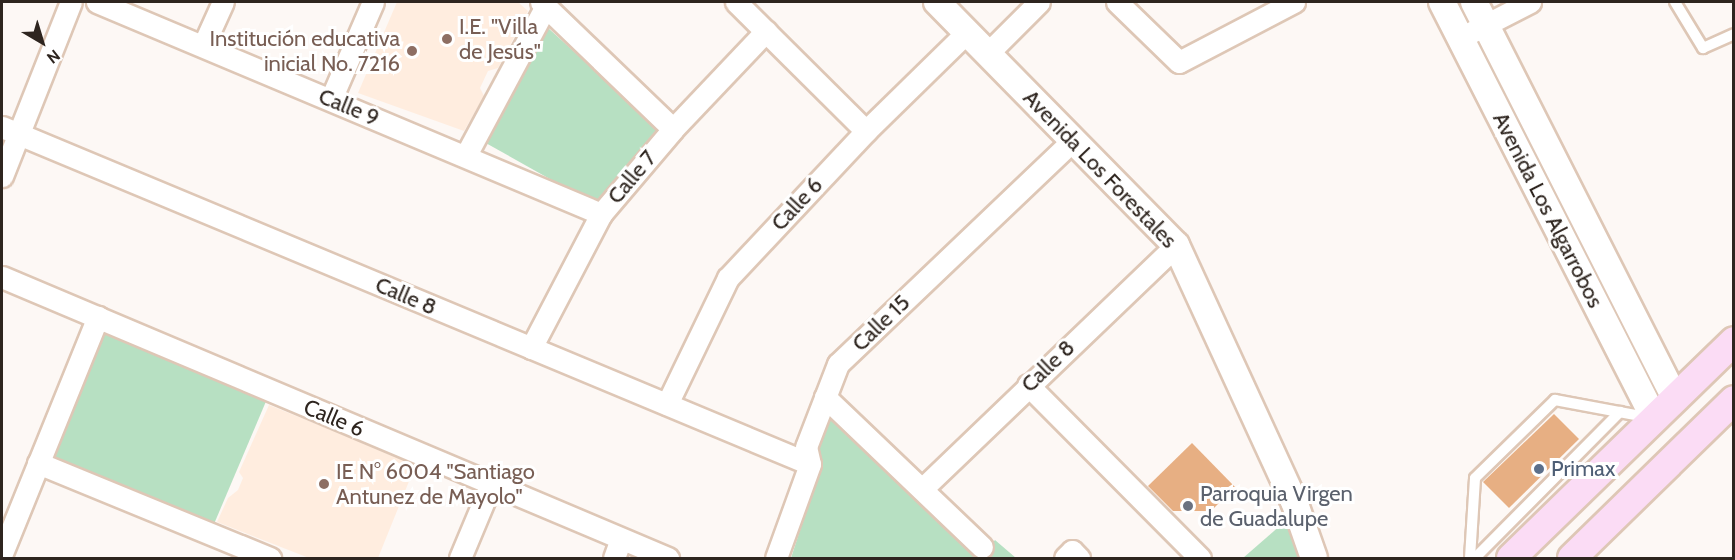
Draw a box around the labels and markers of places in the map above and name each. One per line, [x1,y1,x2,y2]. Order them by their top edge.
place label: I.E. "Villa de Jesús" [459,13,541,64]
place label: Institución educativa inicial No. 7216 [210,25,400,76]
marker: I.E. "Villa de Jesús" [440,32,454,46]
marker: Institución educativa inicial No. 7216 [405,44,419,58]
place label: Primax [1551,456,1615,482]
place label: IE N° 6004 "Santiago Antunez de Mayolo" [336,458,535,510]
marker: Primax [1532,462,1546,476]
marker: IE N° 6004 "Santiago Antunez de Mayolo" [317,477,331,491]
place label: Parroquia Virgen de Guadalupe [1200,480,1353,532]
marker: Parroquia Virgen de Guadalupe [1181,499,1195,513]

